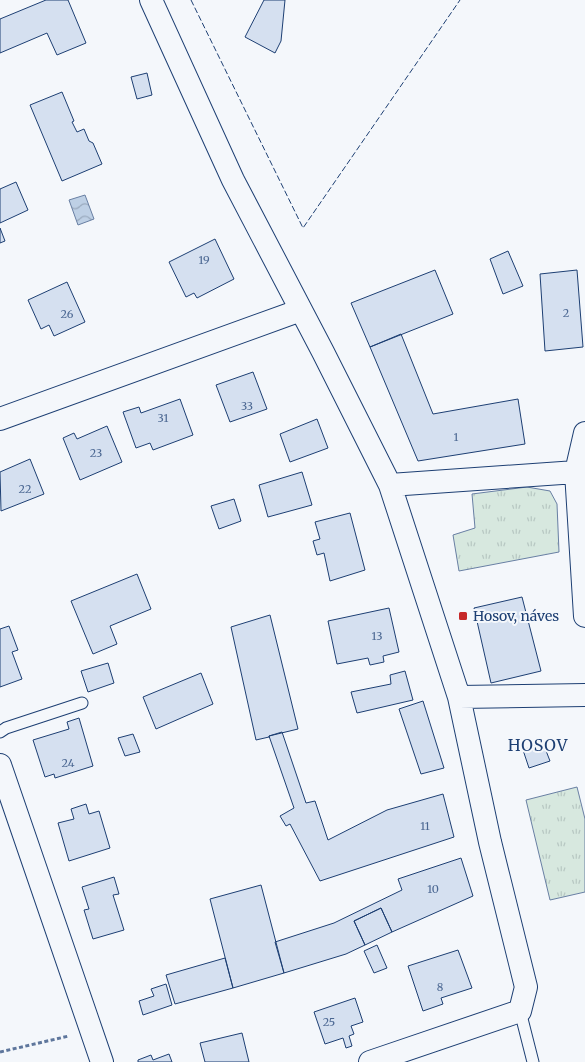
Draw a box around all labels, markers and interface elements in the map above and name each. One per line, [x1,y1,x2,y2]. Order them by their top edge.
house number: 19 [198,253,210,267]
house number: 2 [563,306,569,320]
house number: 26 [61,307,74,321]
house number: 33 [241,399,253,413]
house number: 31 [158,411,168,425]
house number: 1 [454,430,459,444]
house number: 23 [90,446,102,460]
house number: 22 [19,482,31,496]
place label: Hosov, náves [473,607,559,625]
marker: Hosov, náves [457,610,469,622]
house number: 13 [372,629,382,643]
district label: HOSOV [508,735,568,755]
house number: 24 [62,756,75,770]
house number: 11 [420,819,430,833]
house number: 10 [427,882,439,896]
house number: 8 [437,980,444,994]
house number: 25 [323,1015,335,1029]

